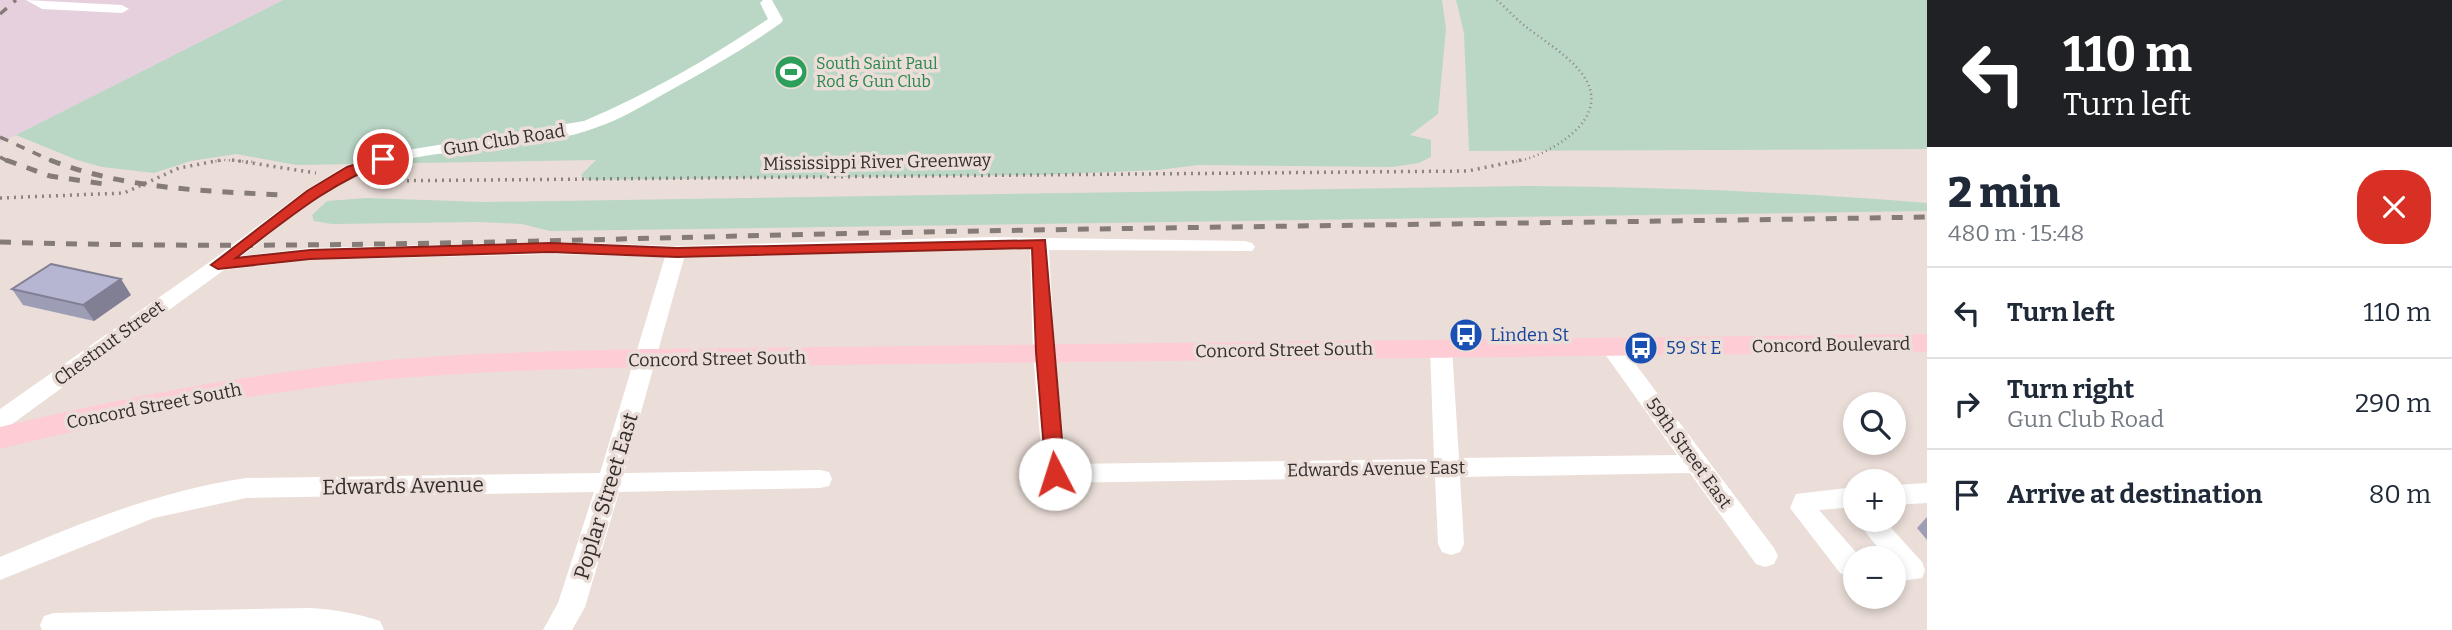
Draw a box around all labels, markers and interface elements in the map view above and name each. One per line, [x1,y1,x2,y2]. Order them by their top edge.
text: 110 m [2063,25,2192,84]
icon: left [1948,28,2039,119]
sports icon: South Saint Paul Rod & Gun Club [772,53,810,91]
place label: South Saint Paul Rod & Gun Club [816,54,938,91]
text: Turn left [2063,85,2191,123]
street label: Gun Club Road [442,119,567,160]
pin [353,129,413,189]
icon: arrive [364,140,402,178]
street label: Mississippi River Greenway [763,149,992,175]
text: 2 min [1948,168,2060,218]
button: close [2357,170,2431,244]
text: 480 m · 15:48 [1948,219,2084,247]
icon: left [1948,294,1986,332]
street label: Chestnut Street [50,295,169,390]
text: Turn left [2007,297,2115,328]
text: 110 m [2363,297,2431,328]
bus stop icon: Linden St [1447,316,1485,354]
place label: Linden St [1490,324,1569,346]
bus stop icon: 59 St E [1622,329,1660,367]
street label: Concord Boulevard [1751,333,1911,357]
street label: Concord Street South [1195,337,1373,363]
place label: 59 St E [1666,337,1721,359]
street label: Concord Street South [628,346,806,372]
text: Turn right [2007,374,2134,405]
street label: Concord Street South [65,378,243,434]
icon: right [1948,385,1986,423]
text: 290 m [2355,388,2431,419]
map controls [1843,392,1906,609]
button: search [1843,392,1906,455]
street label: 59th Street East [1641,393,1737,513]
text: Gun Club Road [2007,405,2164,433]
street label: Poplar Street East [568,409,644,582]
position arrow [1018,437,1092,511]
street label: Edwards Avenue East [1287,456,1466,482]
button: + [1843,469,1906,532]
street label: Edwards Avenue [322,472,484,500]
icon: arrive [1948,476,1986,514]
text: Arrive at destination [2007,479,2262,510]
text: 80 m [2369,479,2431,510]
button: − [1843,546,1906,609]

